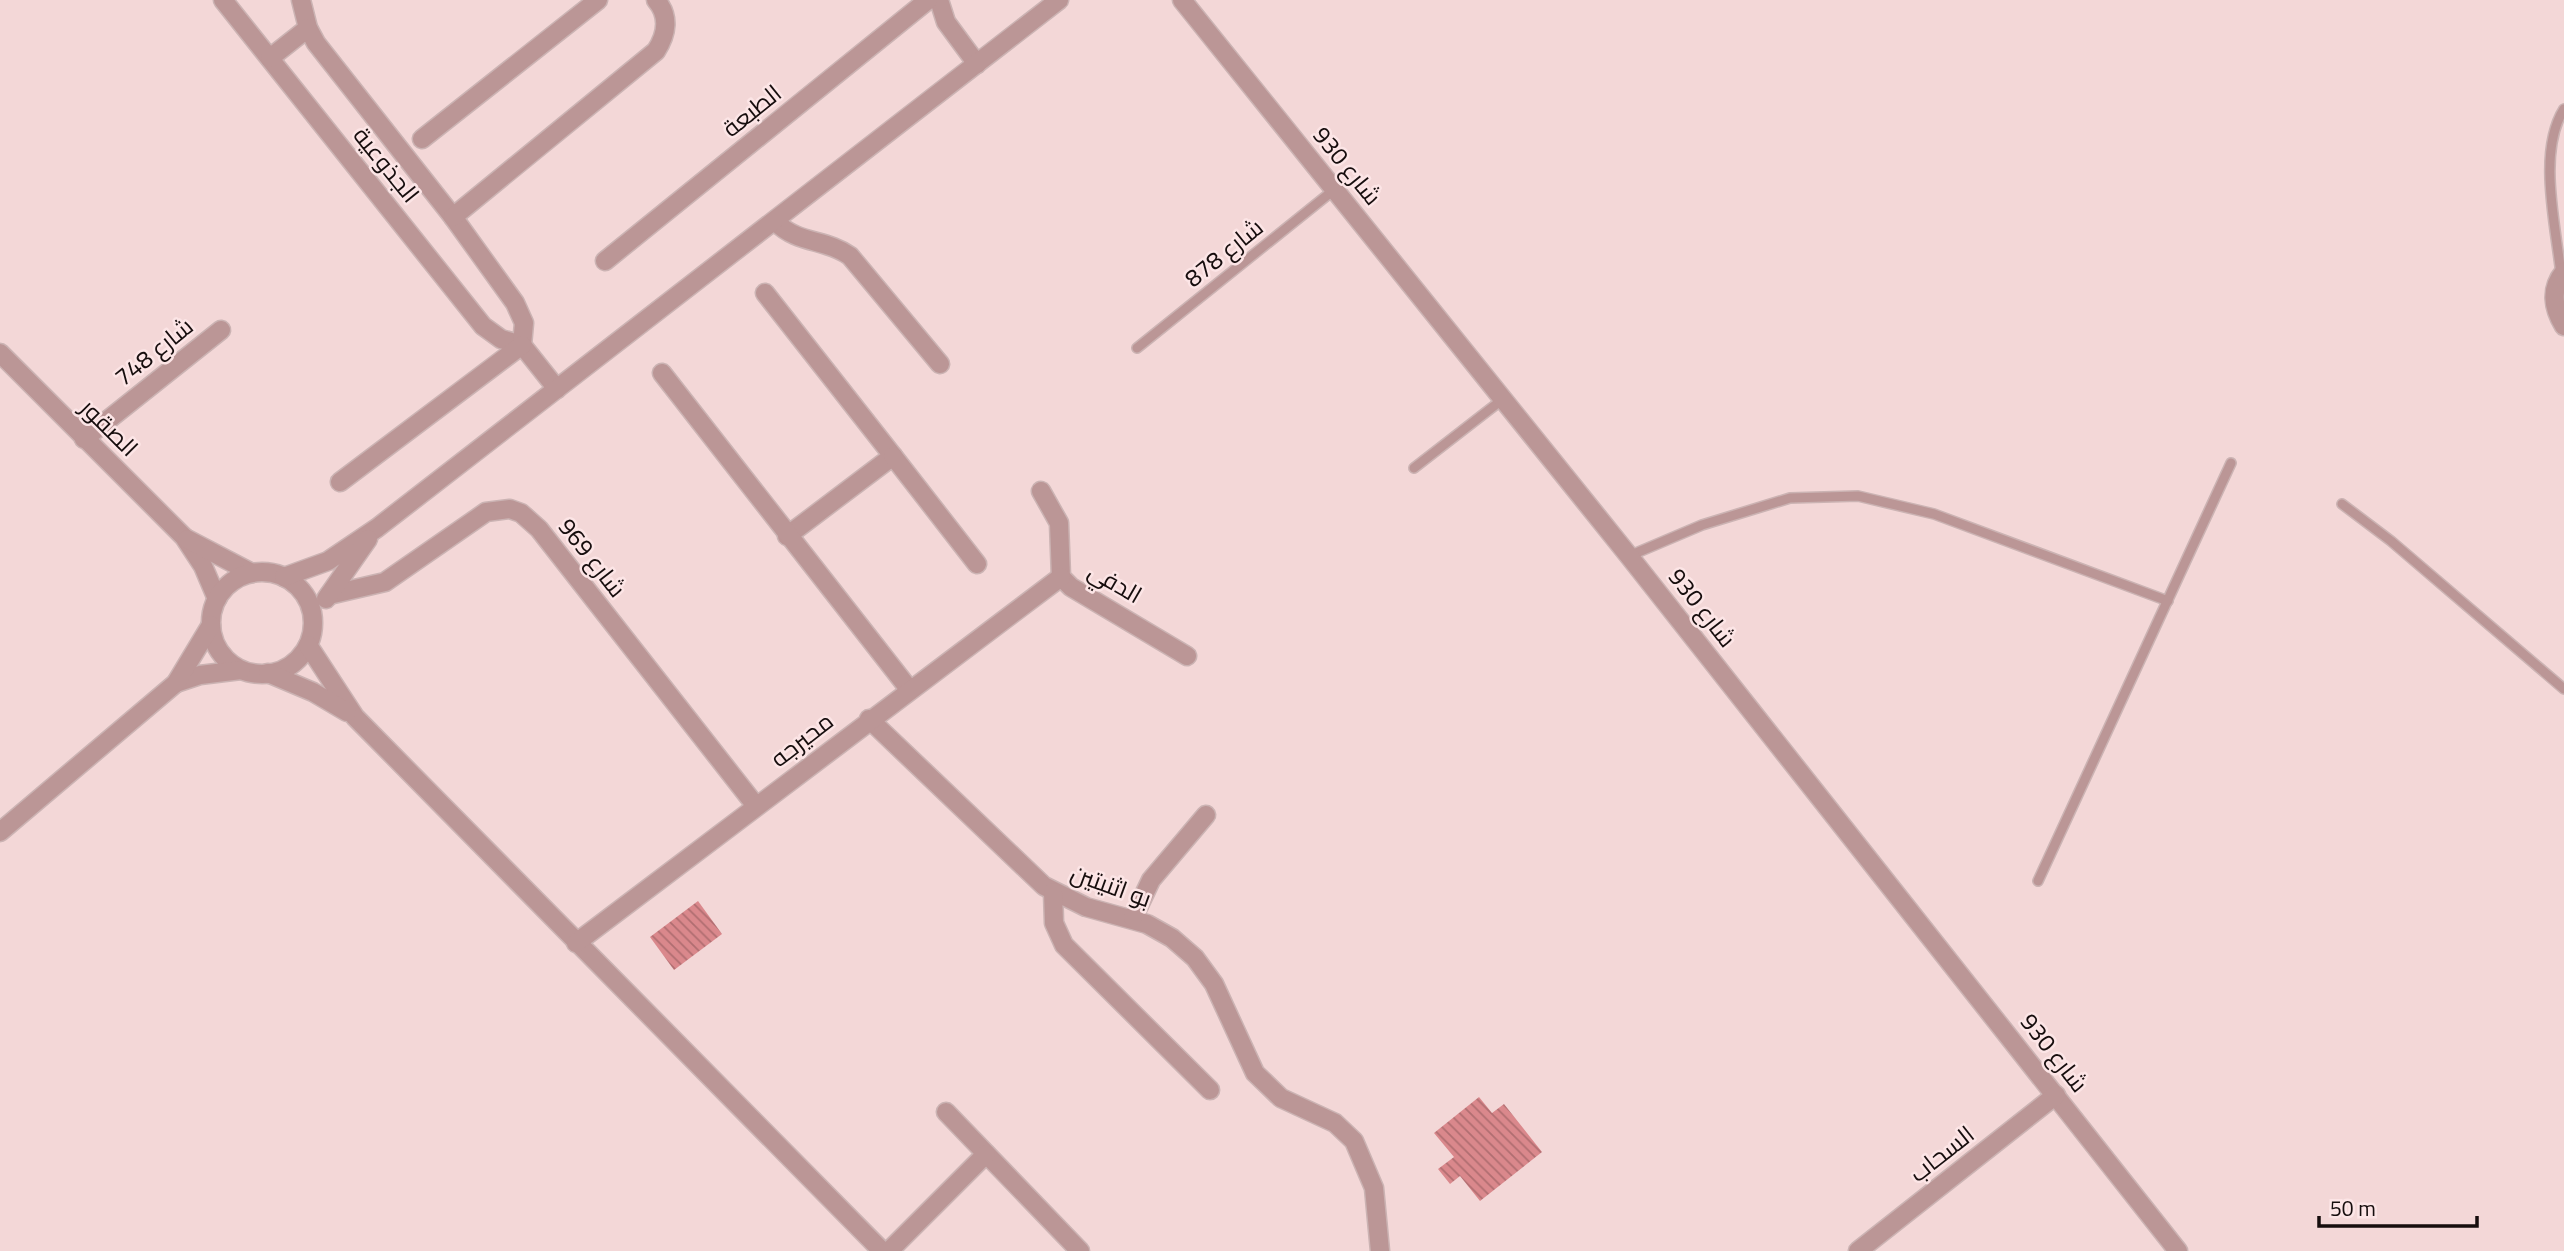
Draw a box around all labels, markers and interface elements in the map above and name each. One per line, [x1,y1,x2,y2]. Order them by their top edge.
street label: الطبعة [711,72,792,149]
street label: الجذوعية [341,116,432,213]
street label: شارع 930 [1301,116,1394,216]
street label: شارع 878 [1174,206,1274,299]
street label: شارع 748 [104,305,204,398]
street label: الصقور [68,386,150,468]
street label: شارع 969 [546,508,638,608]
street label: الدفي [1079,549,1151,616]
street label: شارع 930 [1656,558,1748,658]
street label: محيرجه [760,700,844,779]
street label: بو اثنيتين [1064,850,1158,921]
street label: شارع 930 [2008,1003,2100,1103]
street label: السحاب [1899,1113,1985,1194]
scale bar [2319,1184,2476,1228]
text: 50 m [2330,1189,2376,1228]

